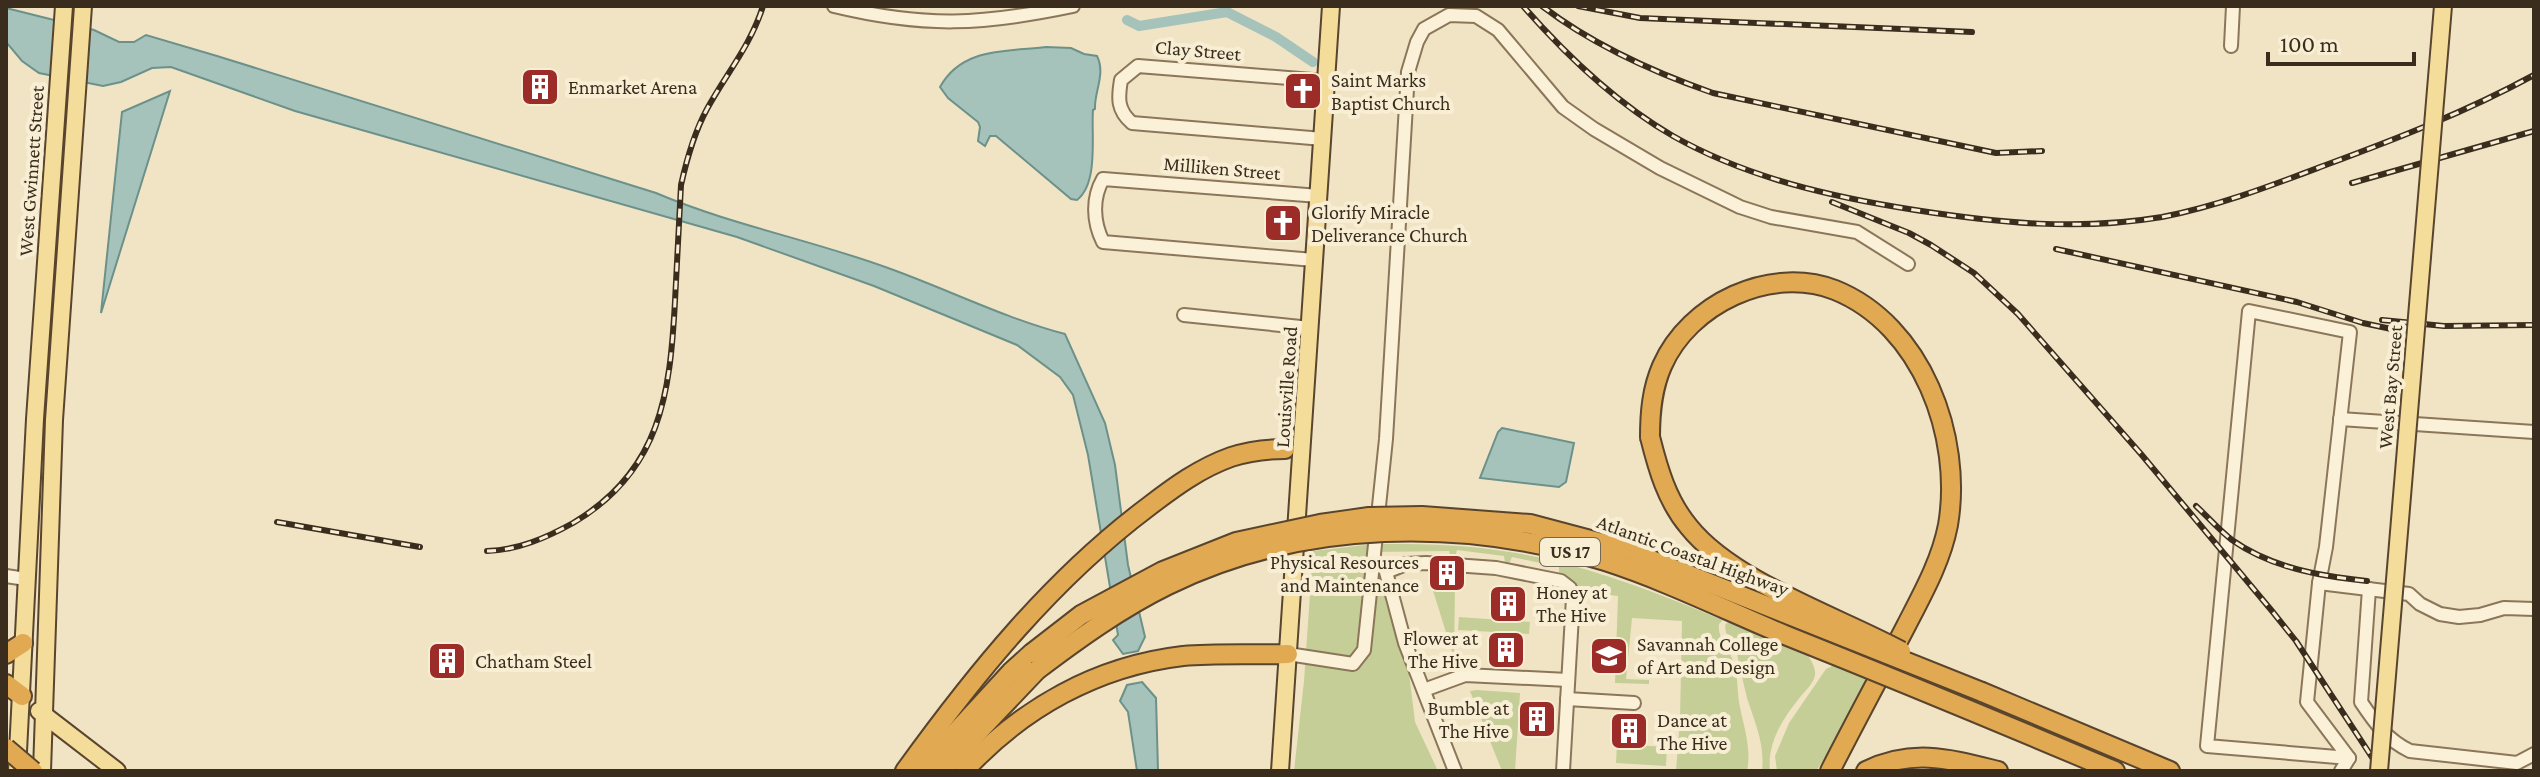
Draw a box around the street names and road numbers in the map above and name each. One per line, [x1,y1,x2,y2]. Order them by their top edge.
street label: Clay Street [1154,35,1242,66]
street label: West Gwinnett Street [14,85,48,257]
street label: Milliken Street [1163,152,1282,184]
street label: West Bay Street [2374,324,2407,450]
street label: Louisville Road [1271,325,1301,448]
street label: Atlantic Coastal Highway [1594,510,1792,601]
road number: US 17 [1540,538,1600,566]

